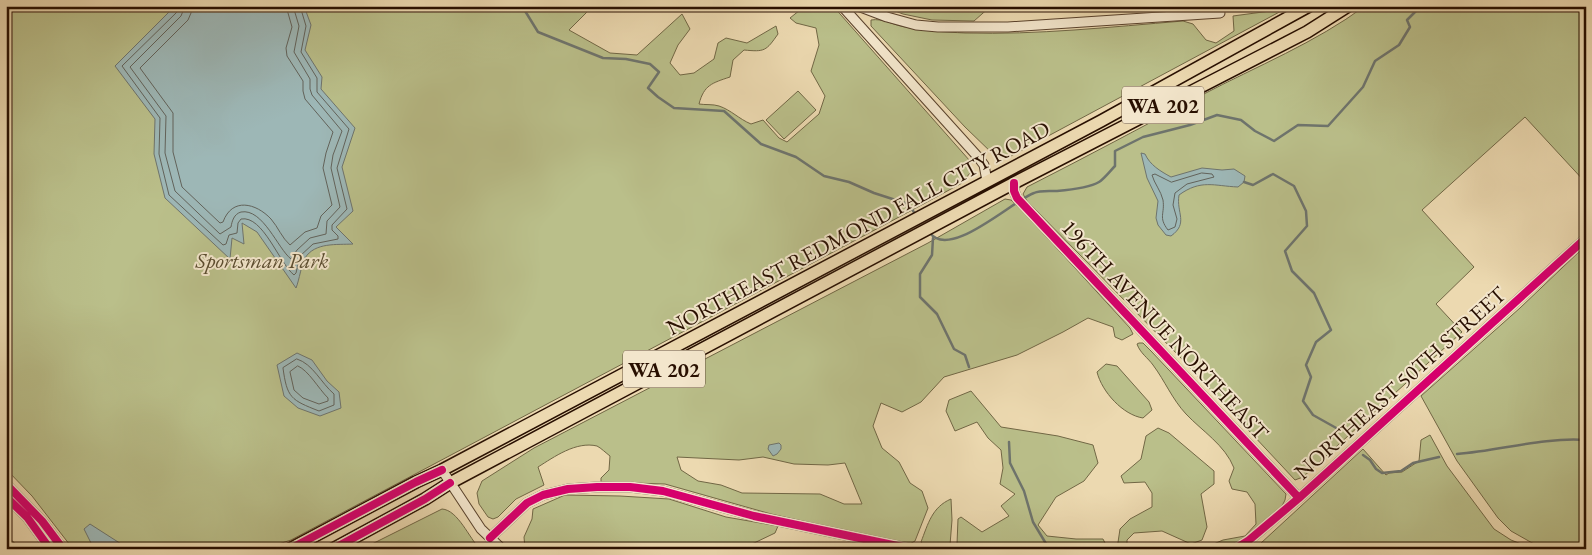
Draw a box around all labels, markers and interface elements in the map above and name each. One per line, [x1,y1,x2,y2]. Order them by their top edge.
road number: WA 202 [1122,86,1204,124]
street label: NORTHEAST REDMOND FALL CITY ROAD [661,114,1055,342]
street label: 196TH AVENUE NORTHEAST [1055,214,1275,447]
park label: Sportsman Park [194,246,329,275]
street label: NORTHEAST 50TH STREET [1288,280,1512,486]
road number: WA 202 [623,350,705,388]

